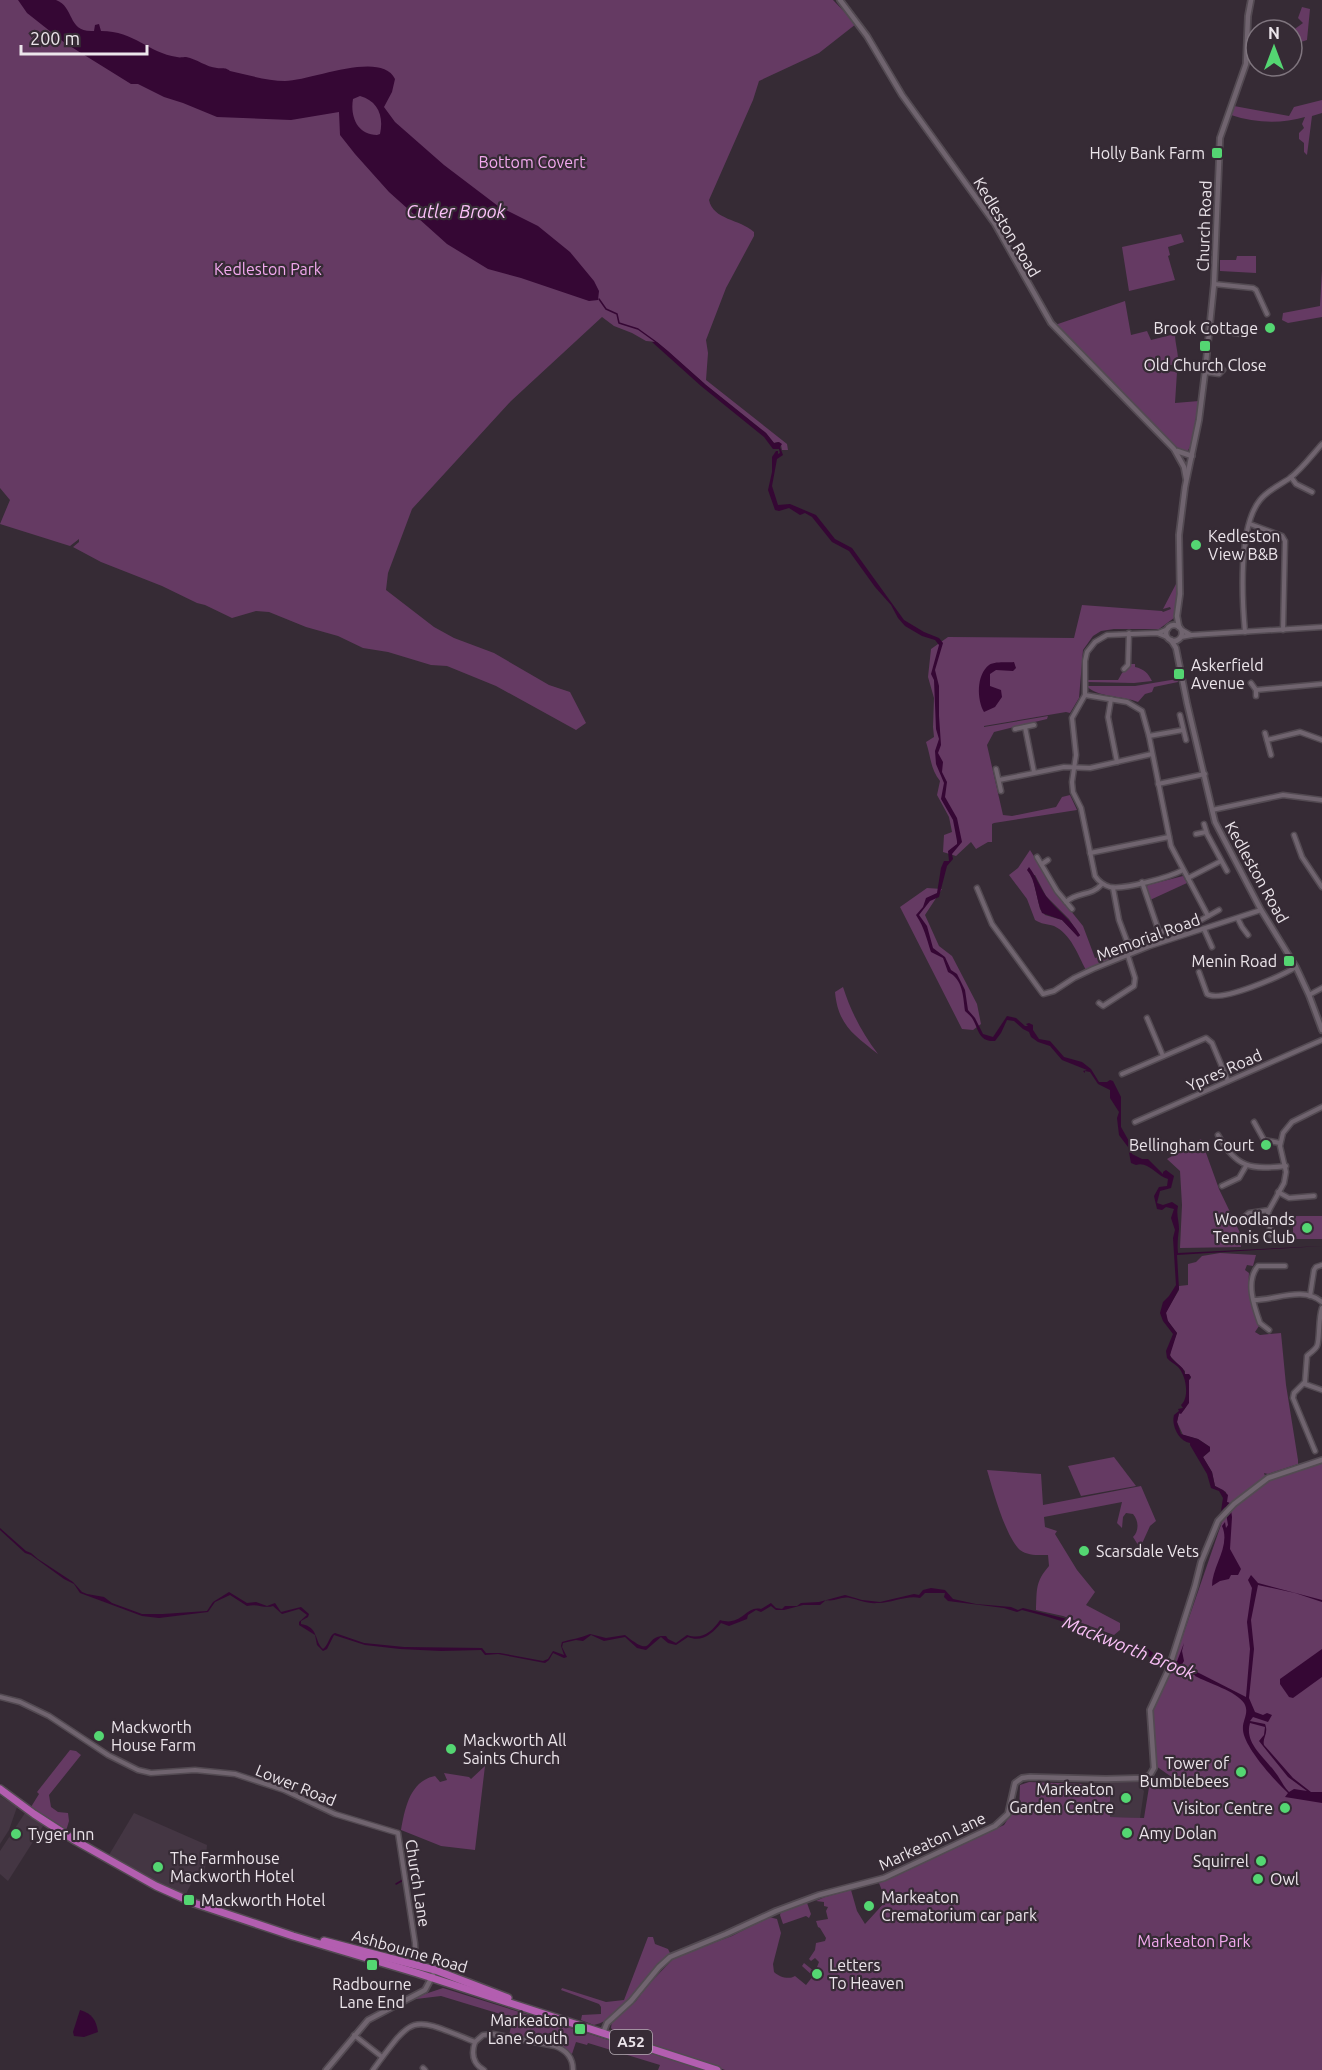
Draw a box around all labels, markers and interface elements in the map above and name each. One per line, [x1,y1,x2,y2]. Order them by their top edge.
scale bar [21,18,147,56]
north arrow [1244,18,1304,78]
text: N [1268,24,1280,42]
text: 200 m [30,28,80,48]
place label: Holly Bank Farm [1090,144,1205,162]
marker: Holly Bank Farm [1210,146,1224,160]
park label: Bottom Covert [479,153,586,171]
street label: Kedleston Road [970,174,1044,280]
street label: Church Road [1193,180,1215,272]
water label: Cutler Brook [406,201,507,221]
park label: Kedleston Park [214,260,322,278]
place label: Brook Cottage [1153,319,1258,337]
marker: Brook Cottage [1263,321,1277,335]
marker: Old Church Close [1198,339,1212,353]
place label: Old Church Close [1143,356,1267,374]
place label: Kedleston View B&B [1208,527,1280,563]
marker: Kedleston View B&B [1189,538,1203,552]
place label: Askerfield Avenue [1191,656,1264,692]
marker: Askerfield Avenue [1172,667,1186,681]
street label: Kedleston Road [1222,818,1292,926]
street label: Memorial Road [1094,910,1202,964]
place label: Menin Road [1192,952,1277,970]
marker: Menin Road [1282,954,1296,968]
street label: Ypres Road [1184,1045,1264,1095]
place label: Bellingham Court [1129,1136,1255,1154]
marker: Bellingham Court [1259,1138,1273,1152]
place label: Woodlands Tennis Club [1213,1210,1295,1246]
marker: Woodlands Tennis Club [1300,1221,1314,1235]
place label: Scarsdale Vets [1096,1542,1199,1560]
marker: Scarsdale Vets [1077,1544,1091,1558]
water label: Mackworth Brook [1060,1611,1199,1683]
place label: Mackworth House Farm [111,1718,196,1754]
marker: Mackworth House Farm [92,1729,106,1743]
place label: Mackworth All Saints Church [463,1731,566,1767]
marker: Mackworth All Saints Church [444,1742,458,1756]
place label: Tower of Bumblebees [1140,1754,1230,1790]
street label: Lower Road [253,1761,339,1809]
marker: Tower of Bumblebees [1234,1765,1248,1779]
place label: Markeaton Garden Centre [1009,1780,1114,1816]
marker: Markeaton Garden Centre [1119,1791,1133,1805]
place label: Visitor Centre [1173,1799,1273,1817]
marker: Visitor Centre [1278,1801,1292,1815]
street label: Markeaton Lane [876,1808,988,1874]
place label: Amy Dolan [1139,1824,1217,1842]
place label: Tyger Inn [28,1825,94,1843]
marker: Amy Dolan [1120,1826,1134,1840]
marker: Tyger Inn [9,1827,23,1841]
street label: Church Lane [402,1838,434,1928]
place label: The Farmhouse Mackworth Hotel [170,1849,294,1885]
place label: Squirrel [1193,1852,1249,1870]
marker: Squirrel [1254,1854,1268,1868]
marker: The Farmhouse Mackworth Hotel [151,1860,165,1874]
place label: Owl [1270,1870,1299,1888]
marker: Owl [1251,1872,1265,1886]
place label: Markeaton Crematorium car park [881,1888,1037,1924]
place label: Mackworth Hotel [201,1891,325,1909]
marker: Mackworth Hotel [182,1893,196,1907]
marker: Markeaton Crematorium car park [862,1899,876,1913]
street label: Ashbourne Road [350,1926,470,1976]
park label: Markeaton Park [1137,1932,1251,1950]
place label: Letters To Heaven [829,1956,904,1992]
marker: Radbourne Lane End [365,1958,379,1972]
marker: Letters To Heaven [810,1967,824,1981]
place label: Radbourne Lane End [332,1975,412,2011]
place label: Markeaton Lane South [488,2011,568,2047]
marker: Markeaton Lane South [573,2022,587,2036]
road number: A52 [610,2030,652,2054]

